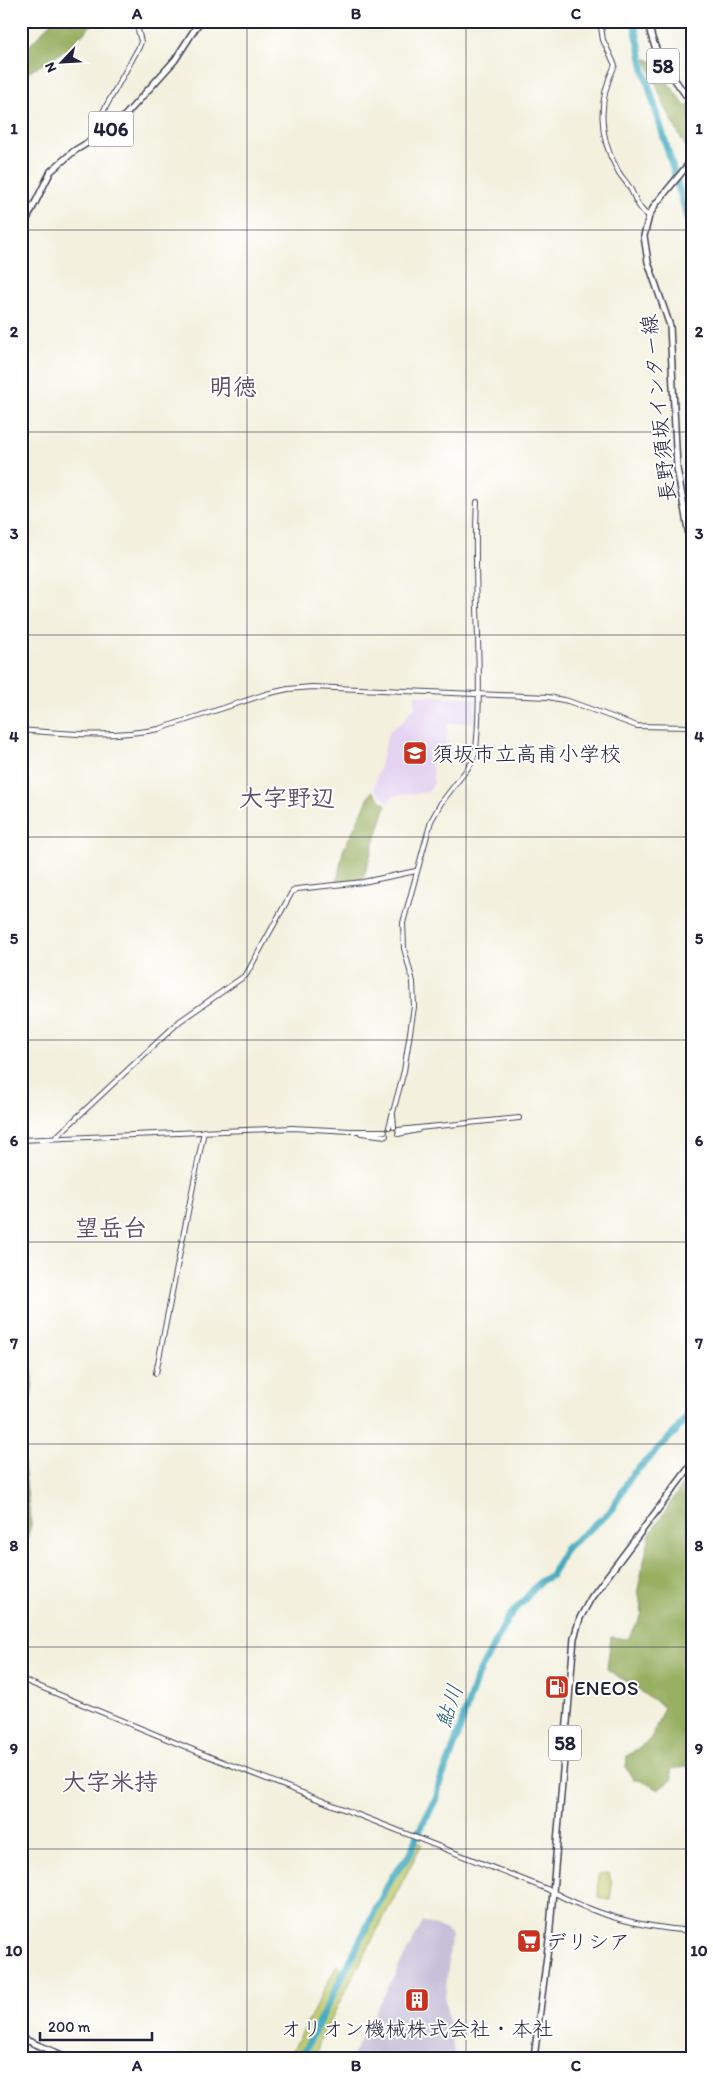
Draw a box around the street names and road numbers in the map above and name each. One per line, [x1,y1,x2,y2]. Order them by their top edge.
road number: 58 [647,48,679,84]
road number: 406 [88,112,134,146]
street label: 長野須坂インター線 [636,313,680,503]
road number: 58 [549,1726,581,1760]

